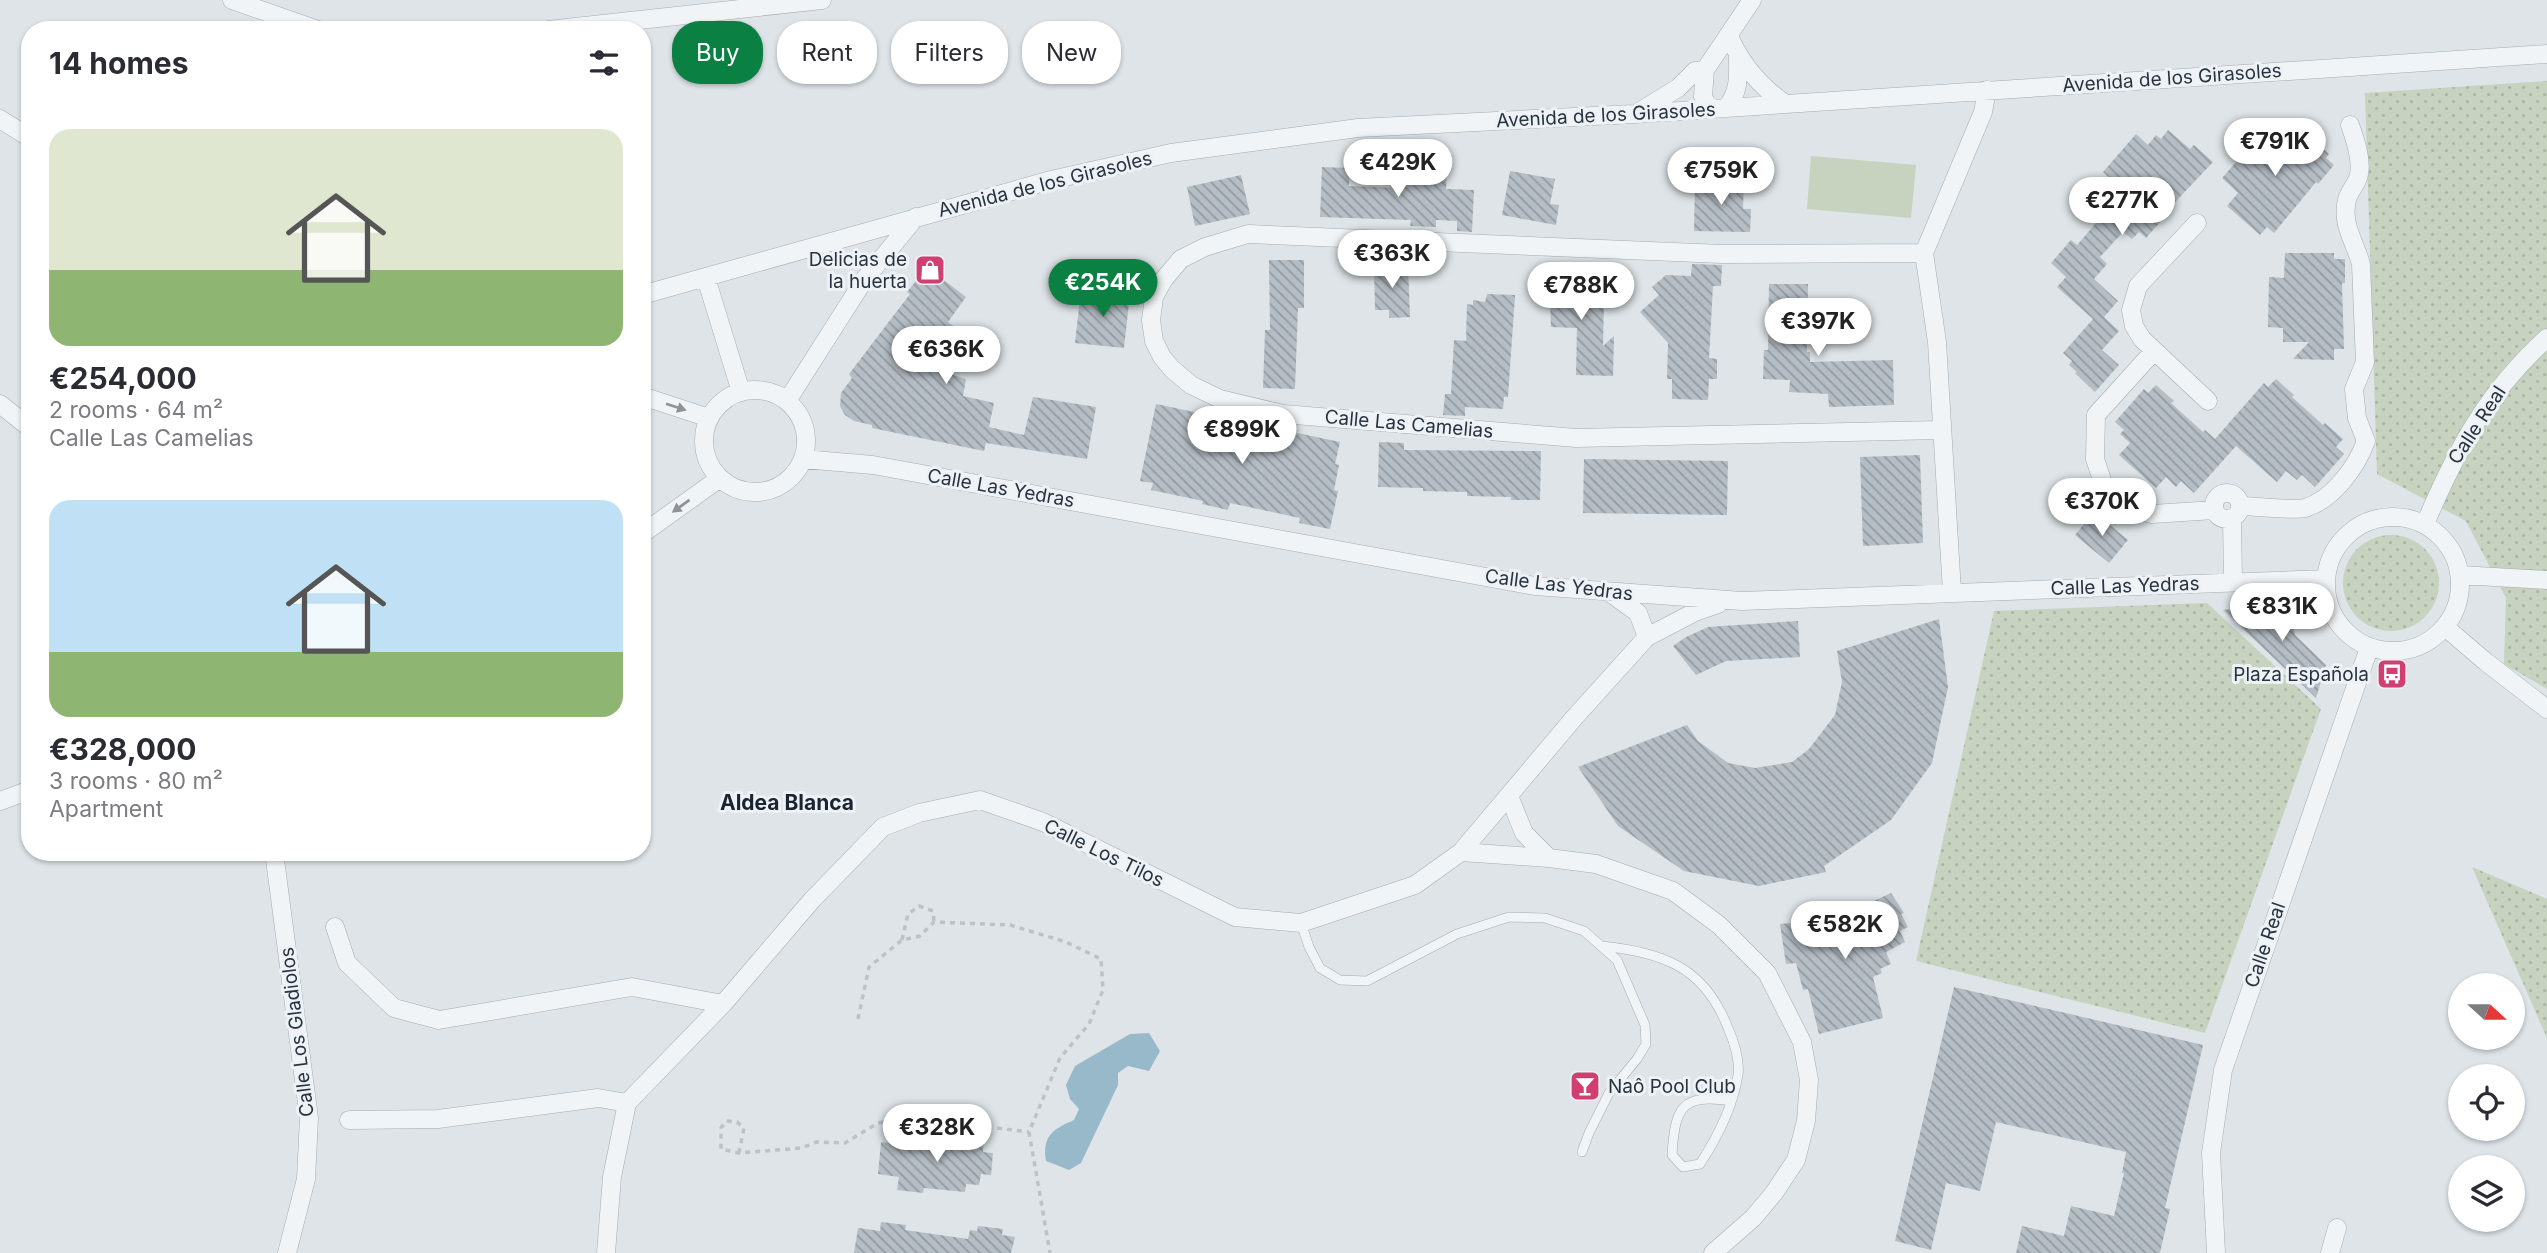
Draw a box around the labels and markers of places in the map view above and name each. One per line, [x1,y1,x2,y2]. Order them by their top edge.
pin: €791K [2226,118,2324,178]
pin: €429K [1349,140,1447,199]
pin: €759K [1672,148,1770,207]
pin: €277K [2073,177,2171,237]
pin: €363K [1343,230,1441,290]
place label: Delicias de la huerta [809,248,907,293]
shop icon: Delicias de la huerta [913,253,947,287]
pin: €254K [1054,260,1152,319]
pin: €788K [1532,262,1630,322]
pin: €397K [1769,298,1867,358]
pin: €636K [897,326,995,386]
pin: €899K [1193,406,1291,466]
pin: €370K [2053,478,2151,538]
pin: €831K [2233,584,2331,643]
bus stop icon: Plaza Española [2375,657,2409,691]
place label: Plaza Española [2233,663,2369,686]
pin: €582K [1796,902,1894,961]
bar icon: Naô Pool Club [1568,1069,1602,1103]
place label: Naô Pool Club [1608,1075,1736,1098]
pin: €328K [888,1104,986,1164]

